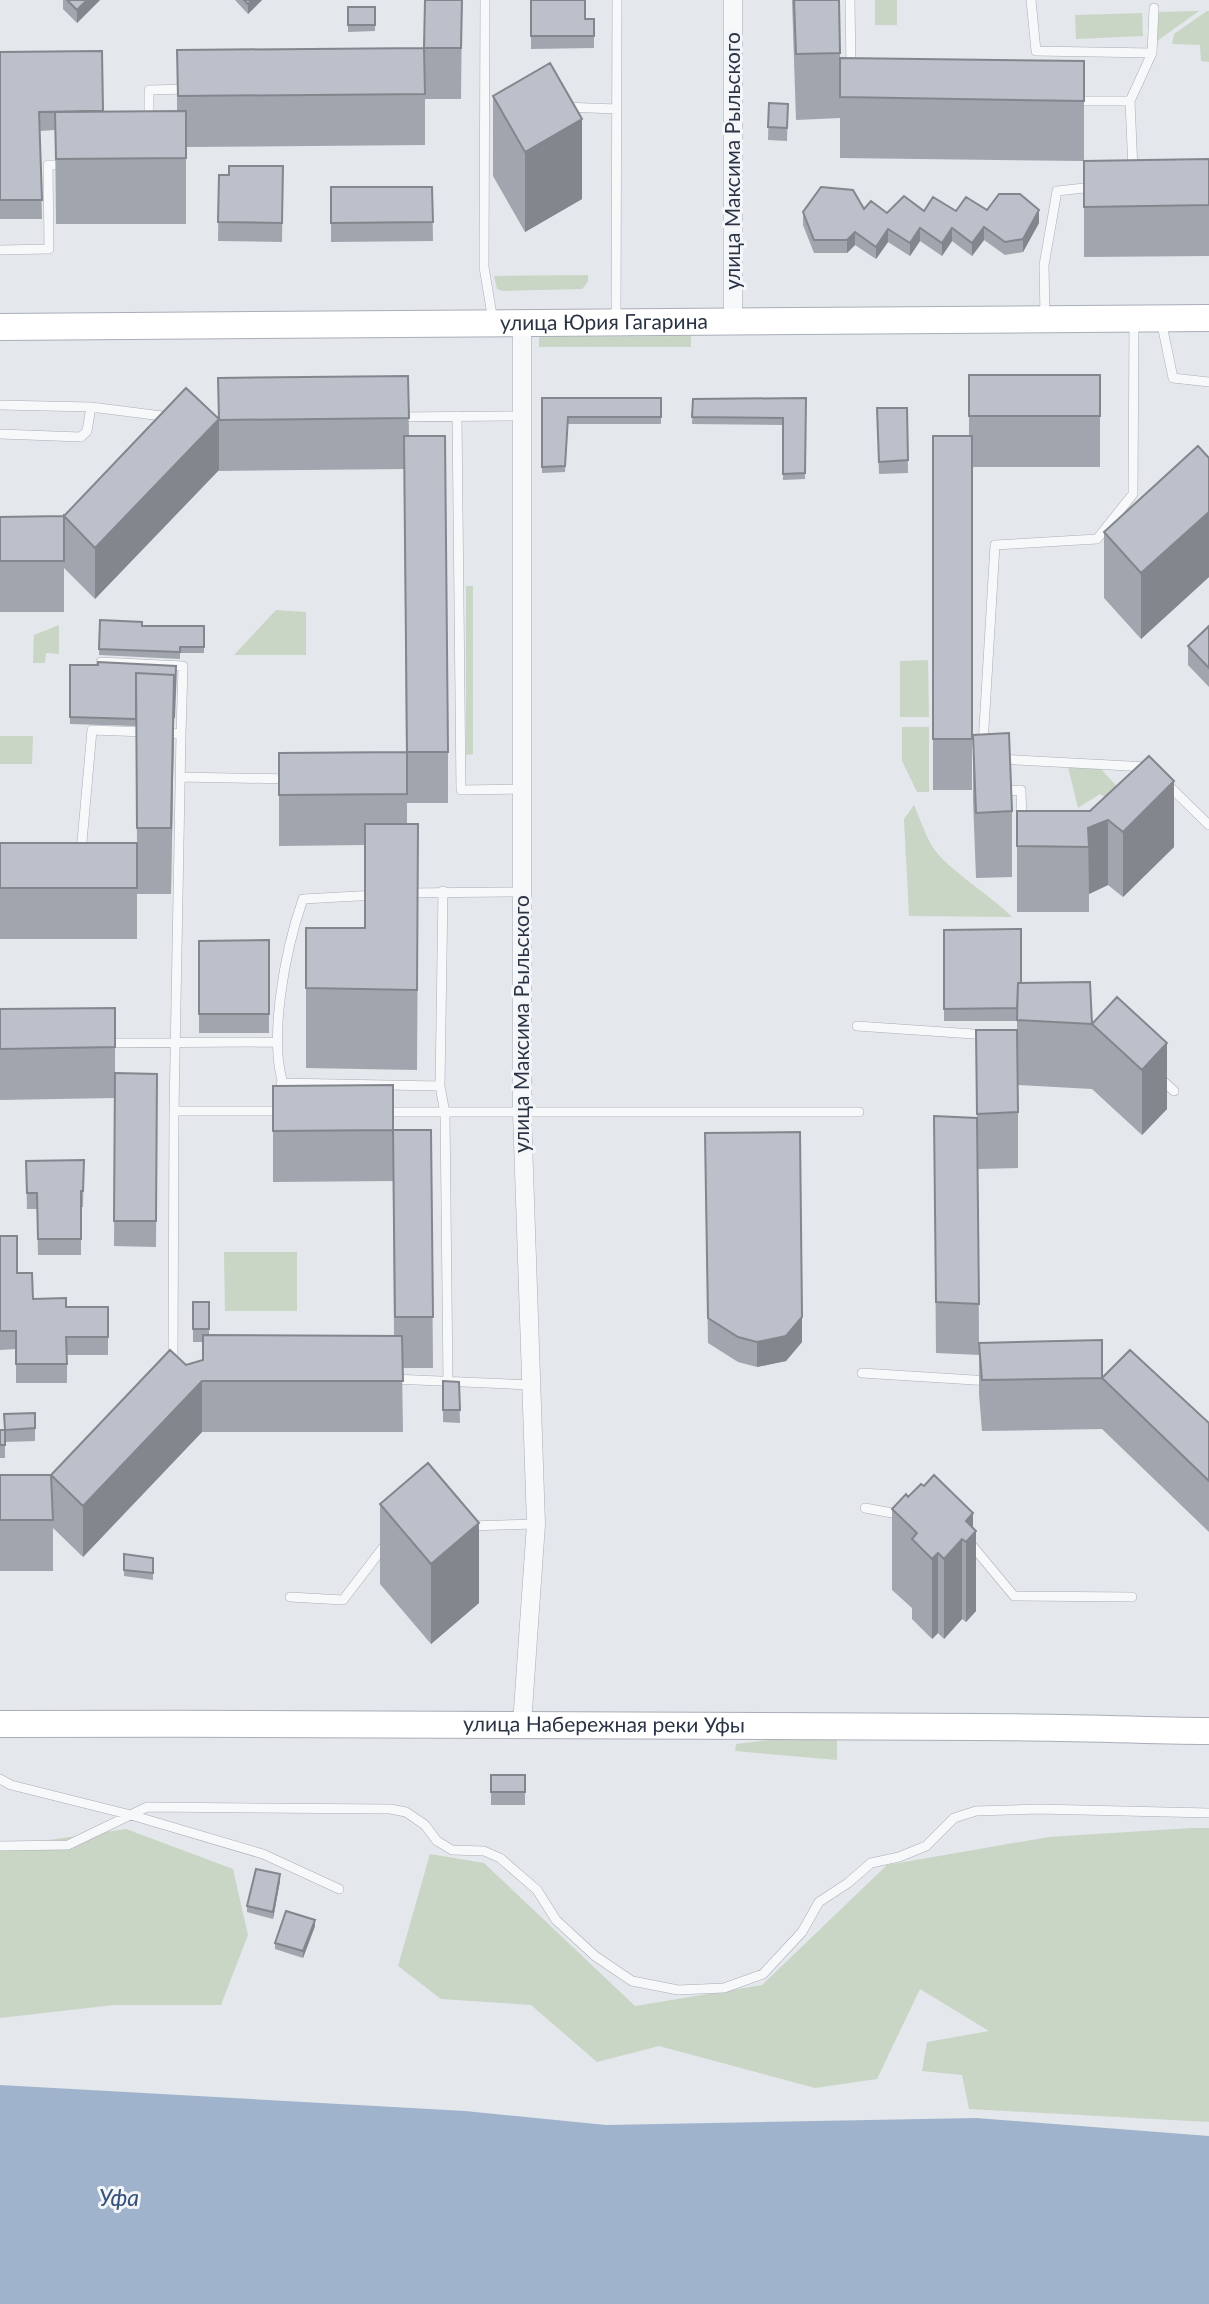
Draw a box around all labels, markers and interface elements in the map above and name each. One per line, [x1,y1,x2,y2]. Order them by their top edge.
street label: улица Максима Рыльского [719,32,744,290]
street label: улица Юрия Гагарина [500,308,708,334]
street label: улица Максима Рыльского [508,895,533,1153]
street label: улица Набережная реки Уфы [463,1710,745,1737]
water label: Уфа [99,2183,139,2211]

